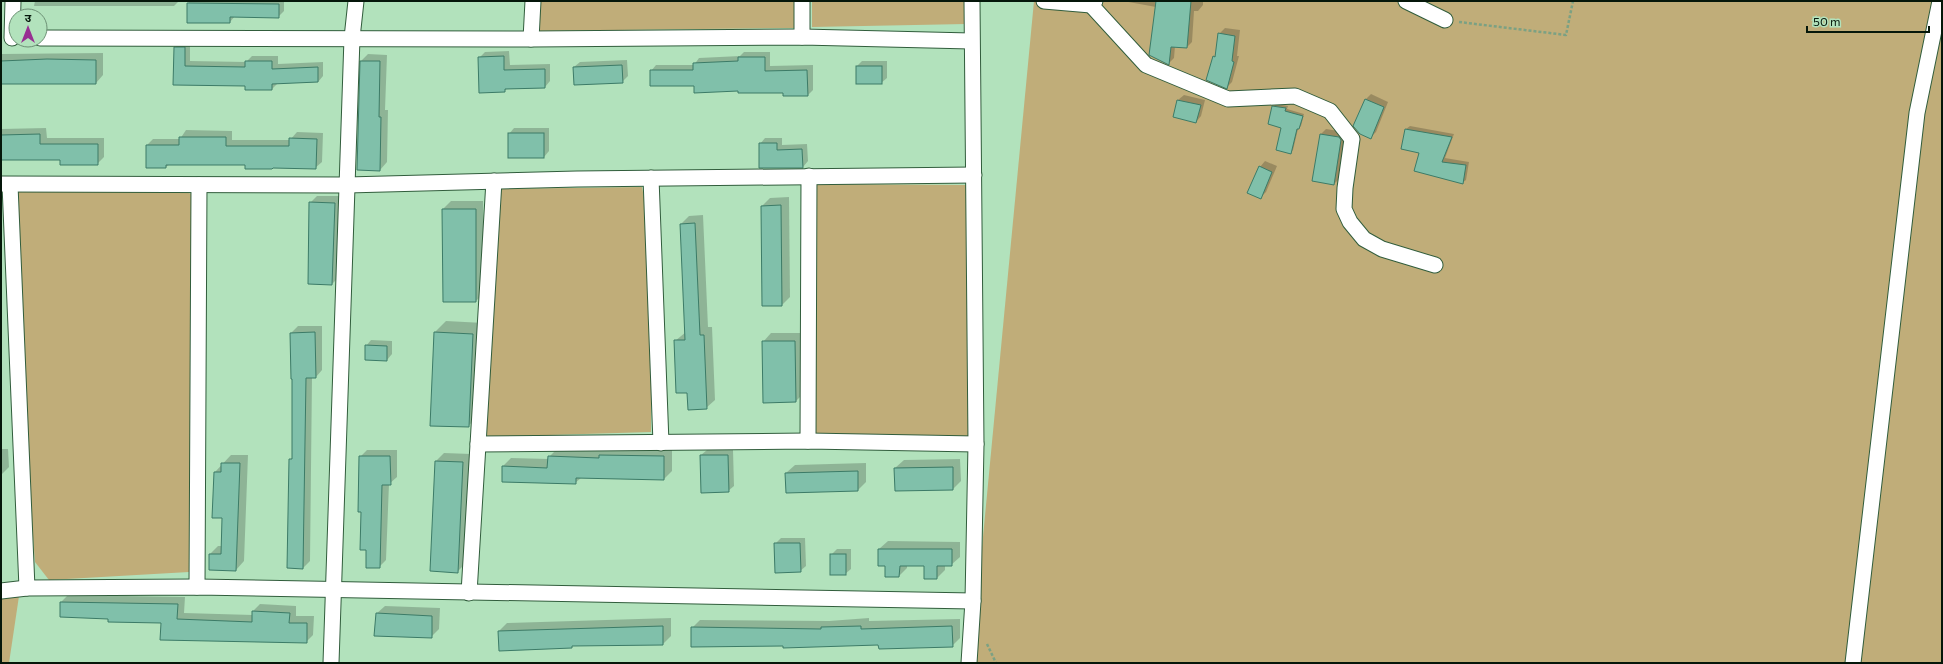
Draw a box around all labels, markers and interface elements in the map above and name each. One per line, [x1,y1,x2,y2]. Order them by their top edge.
north arrow [8,8,48,48]
scale bar [1807,8,1929,34]
text: उ [25,11,32,24]
text: 50 m [1813,14,1841,28]

